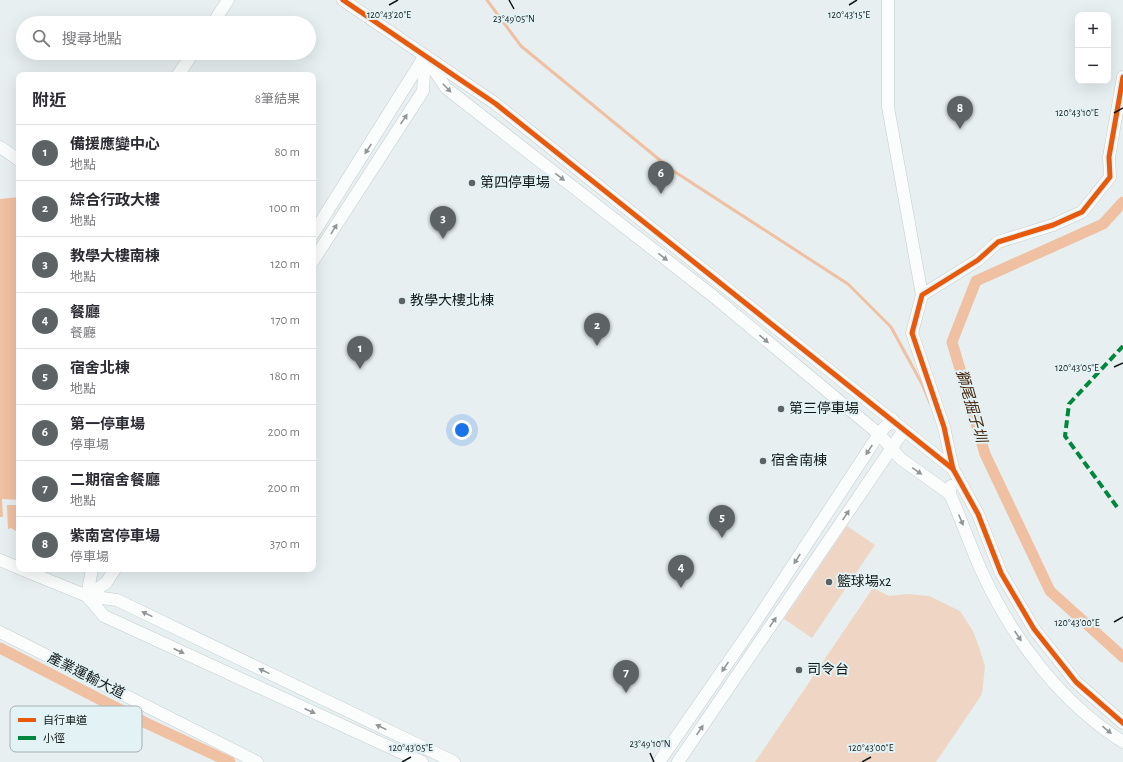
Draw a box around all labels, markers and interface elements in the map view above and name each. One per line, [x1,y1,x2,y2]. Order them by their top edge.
text: 120°43'20"E [367,10,411,20]
text: 120°43'15"E [828,10,870,20]
map controls [1075,12,1111,84]
button: + [1075,12,1111,48]
text: 23°49'05"N [493,14,535,24]
search box [16,16,316,60]
icon: search [30,27,52,49]
text: 搜尋地點 [62,32,122,47]
button: − [1075,48,1111,84]
one-way arrow [442,83,452,93]
text: 附近 [32,92,66,109]
text: 8筆結果 [255,93,300,106]
pin: 8 [947,96,973,129]
text: 120°43'10"E [1055,108,1099,118]
one-way arrow [400,114,408,124]
text: 備援應變中心 [70,137,160,152]
one-way arrow [364,143,371,155]
text: 1 [43,146,47,159]
text: 80 m [274,146,300,159]
text: 地點 [70,159,96,172]
pin: 6 [648,161,674,194]
one-way arrow [555,173,566,181]
place label: 第四停車場 [480,175,550,190]
marker: 第四停車場 [467,178,477,188]
text: 綜合行政大樓 [70,193,160,208]
text: 2 [42,202,48,215]
text: 100 m [269,202,300,215]
pin: 3 [430,206,456,239]
text: 地點 [70,215,96,228]
one-way arrow [330,223,338,234]
text: 教學大樓南棟 [70,249,160,264]
one-way arrow [657,253,668,261]
text: 3 [42,258,48,271]
text: 120 m [270,258,300,271]
text: 地點 [70,271,96,284]
place label: 教學大樓北棟 [410,292,494,308]
marker: 教學大樓北棟 [397,296,407,306]
text: 餐廳 [70,305,100,320]
pin: 2 [584,313,610,346]
text: 4 [42,314,48,327]
text: 170 m [271,314,300,327]
text: 餐廳 [70,327,96,340]
one-way arrow [758,334,769,343]
pin: 1 [347,336,373,369]
text: 宿舍北棟 [70,361,130,376]
text: 120°43'05"E [1055,363,1099,373]
water label: 獅尾掘子圳 [953,368,990,446]
text: 5 [42,370,48,383]
text: 180 m [270,370,300,383]
text: 地點 [70,383,96,396]
place label: 第三停車場 [789,401,859,416]
marker: 第三停車場 [776,404,786,414]
text: 第一停車場 [70,417,145,432]
your location [452,420,472,440]
text: 6 [42,426,48,439]
text: 200 m [268,426,300,439]
text: 停車場 [70,439,109,452]
one-way arrow [865,445,873,455]
place label: 宿舍南棟 [771,452,827,468]
marker: 宿舍南棟 [758,456,768,466]
one-way arrow [912,467,922,475]
text: 二期宿舍餐廳 [70,473,160,488]
text: 7 [42,482,48,495]
text: 200 m [268,482,300,495]
text: 地點 [70,495,96,508]
pin: 5 [709,505,735,538]
one-way arrow [842,509,850,520]
one-way arrow [958,514,964,525]
text: 紫南宮停車場 [70,529,160,544]
text: 8 [42,538,48,551]
text: 370 m [270,538,300,551]
text: 停車場 [70,551,109,564]
one-way arrow [793,553,801,564]
pin: 4 [668,555,694,588]
place label: 籃球場x2 [837,574,891,589]
marker: 籃球場x2 [824,577,834,587]
one-way arrow [141,611,152,617]
one-way arrow [769,617,777,627]
text: 120°43'00"E [1055,618,1100,628]
one-way arrow [1014,631,1022,641]
street label: 產業運輸大道 [45,649,128,701]
one-way arrow [174,649,186,655]
pin: 7 [613,660,639,693]
place label: 司令台 [807,661,849,677]
one-way arrow [721,662,729,672]
marker: 司令台 [794,665,804,675]
one-way arrow [258,667,270,674]
legend [10,706,142,752]
one-way arrow [305,709,317,715]
text: 自行車道 [43,714,87,726]
one-way arrow [375,724,387,730]
one-way arrow [696,724,704,735]
one-way arrow [1101,726,1112,735]
text: 小徑 [43,732,65,744]
text: 23°49'10"N [629,739,671,749]
text: 120°43'05"E [389,743,433,753]
text: 120°43'00"E [849,743,894,753]

